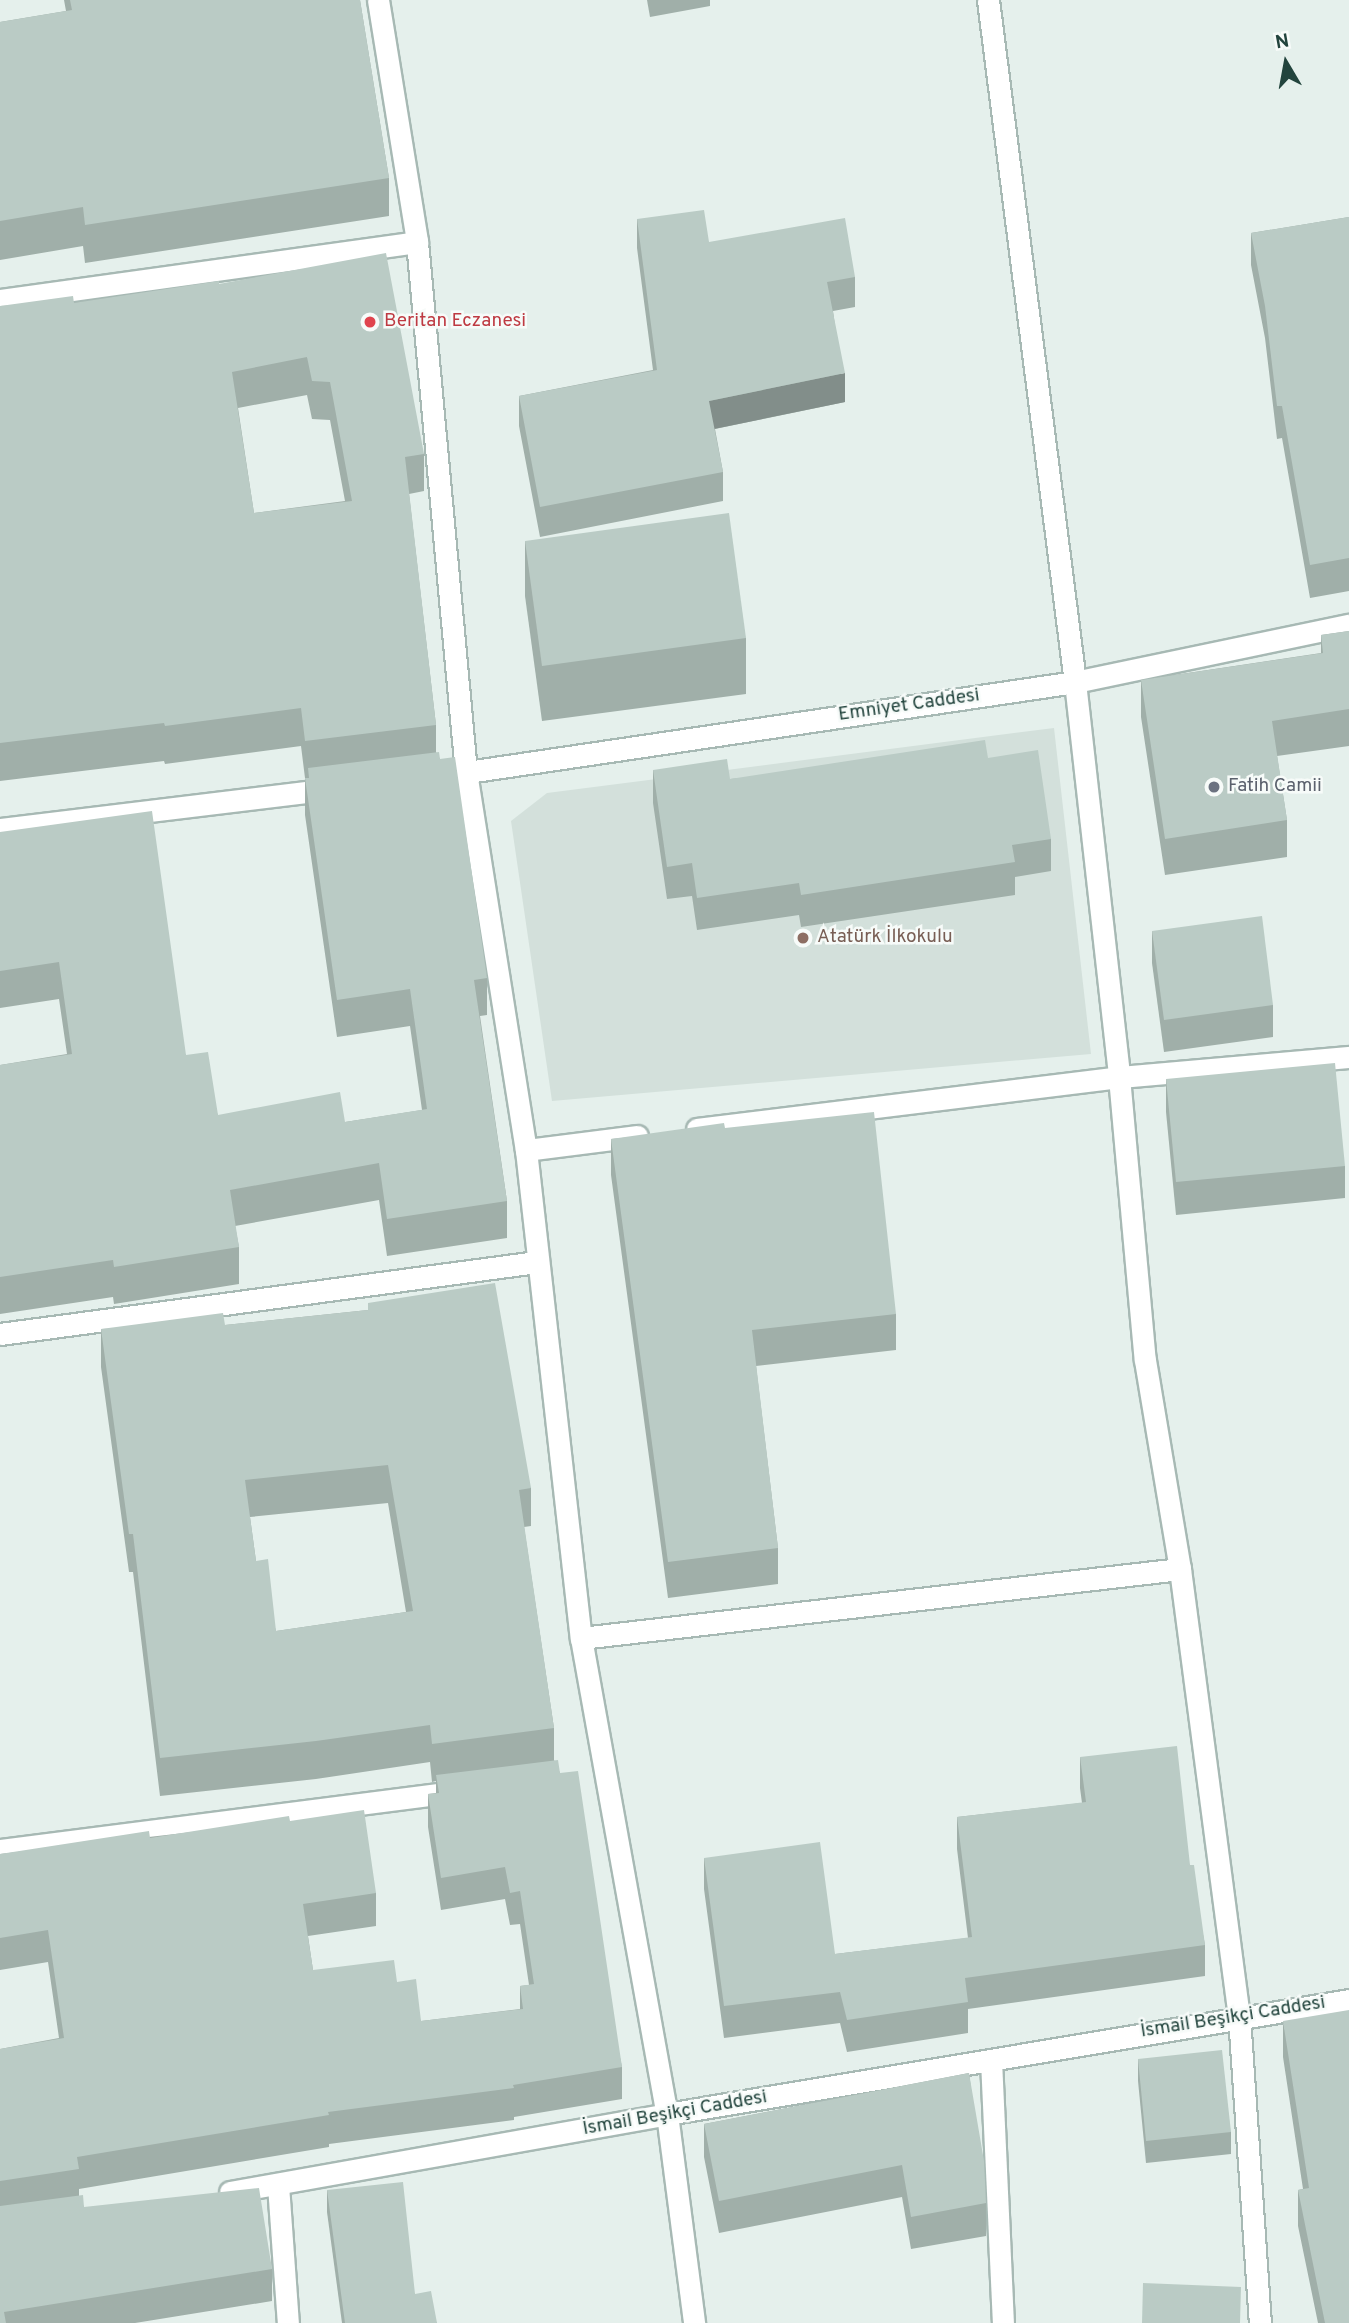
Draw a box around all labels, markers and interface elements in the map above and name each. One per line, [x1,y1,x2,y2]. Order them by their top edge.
north arrow [1251,28,1321,98]
text: N [1274,29,1291,55]
place label: Beritan Eczanesi [384,311,526,333]
marker: Beritan Eczanesi [362,314,378,330]
street label: Emniyet Caddesi [837,685,981,727]
place label: Fatih Camii [1228,776,1322,798]
marker: Fatih Camii [1206,779,1222,795]
place label: Atatürk İlkokulu [817,927,953,949]
marker: Atatürk İlkokulu [795,930,811,946]
street label: İsmail Beşikçi Caddesi [1139,1992,1327,2044]
street label: İsmail Beşikçi Caddesi [581,2087,769,2141]

